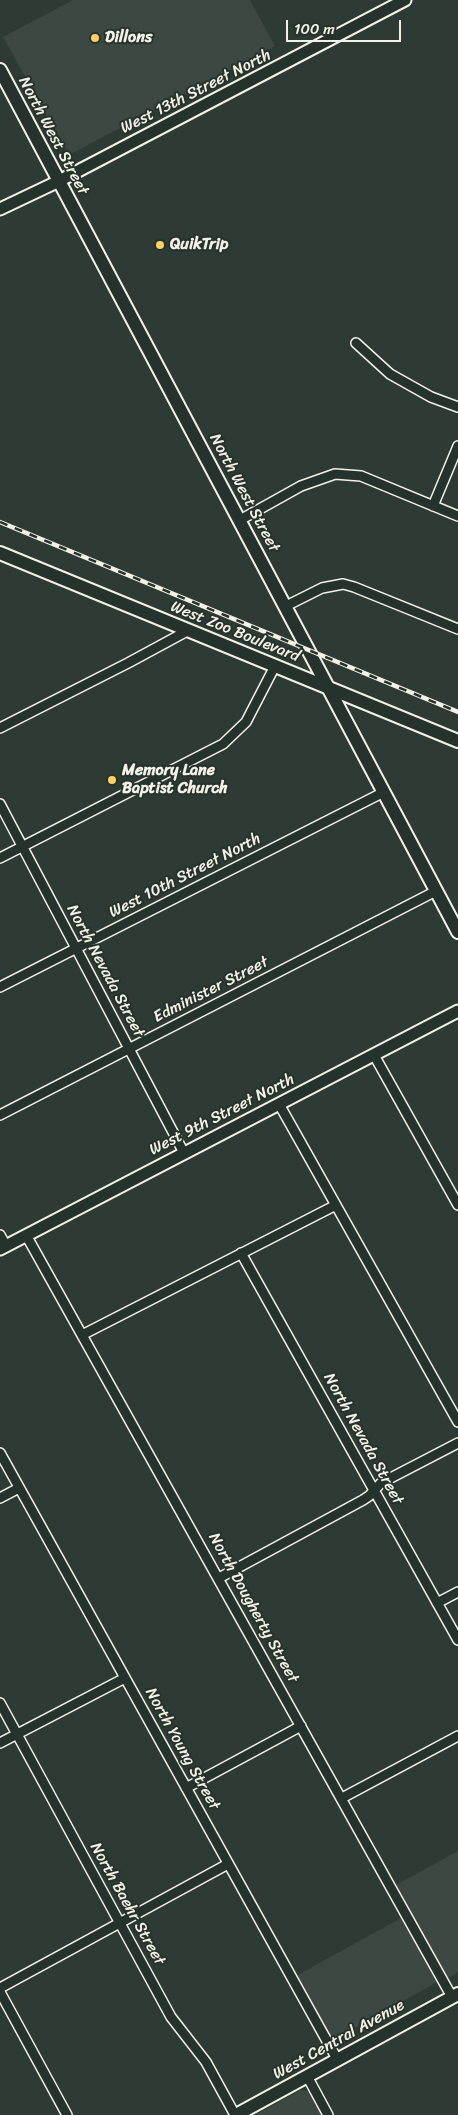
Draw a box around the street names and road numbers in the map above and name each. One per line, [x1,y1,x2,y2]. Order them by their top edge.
street label: West 13th Street North [118,46,274,138]
street label: North West Street [14,74,92,198]
street label: North West Street [205,431,283,555]
street label: West Zoo Boulevard [168,597,302,667]
street label: West 10th Street North [106,829,264,923]
street label: North Nevada Street [62,902,148,1040]
street label: Edminister Street [150,953,272,1027]
street label: West 9th Street North [146,1070,298,1160]
street label: North Nevada Street [319,1370,407,1508]
street label: North Dougherty Street [204,1530,302,1686]
street label: North Young Street [141,1685,223,1813]
street label: North Baehr Street [85,1839,169,1969]
street label: West Central Avenue [270,1996,408,2084]

